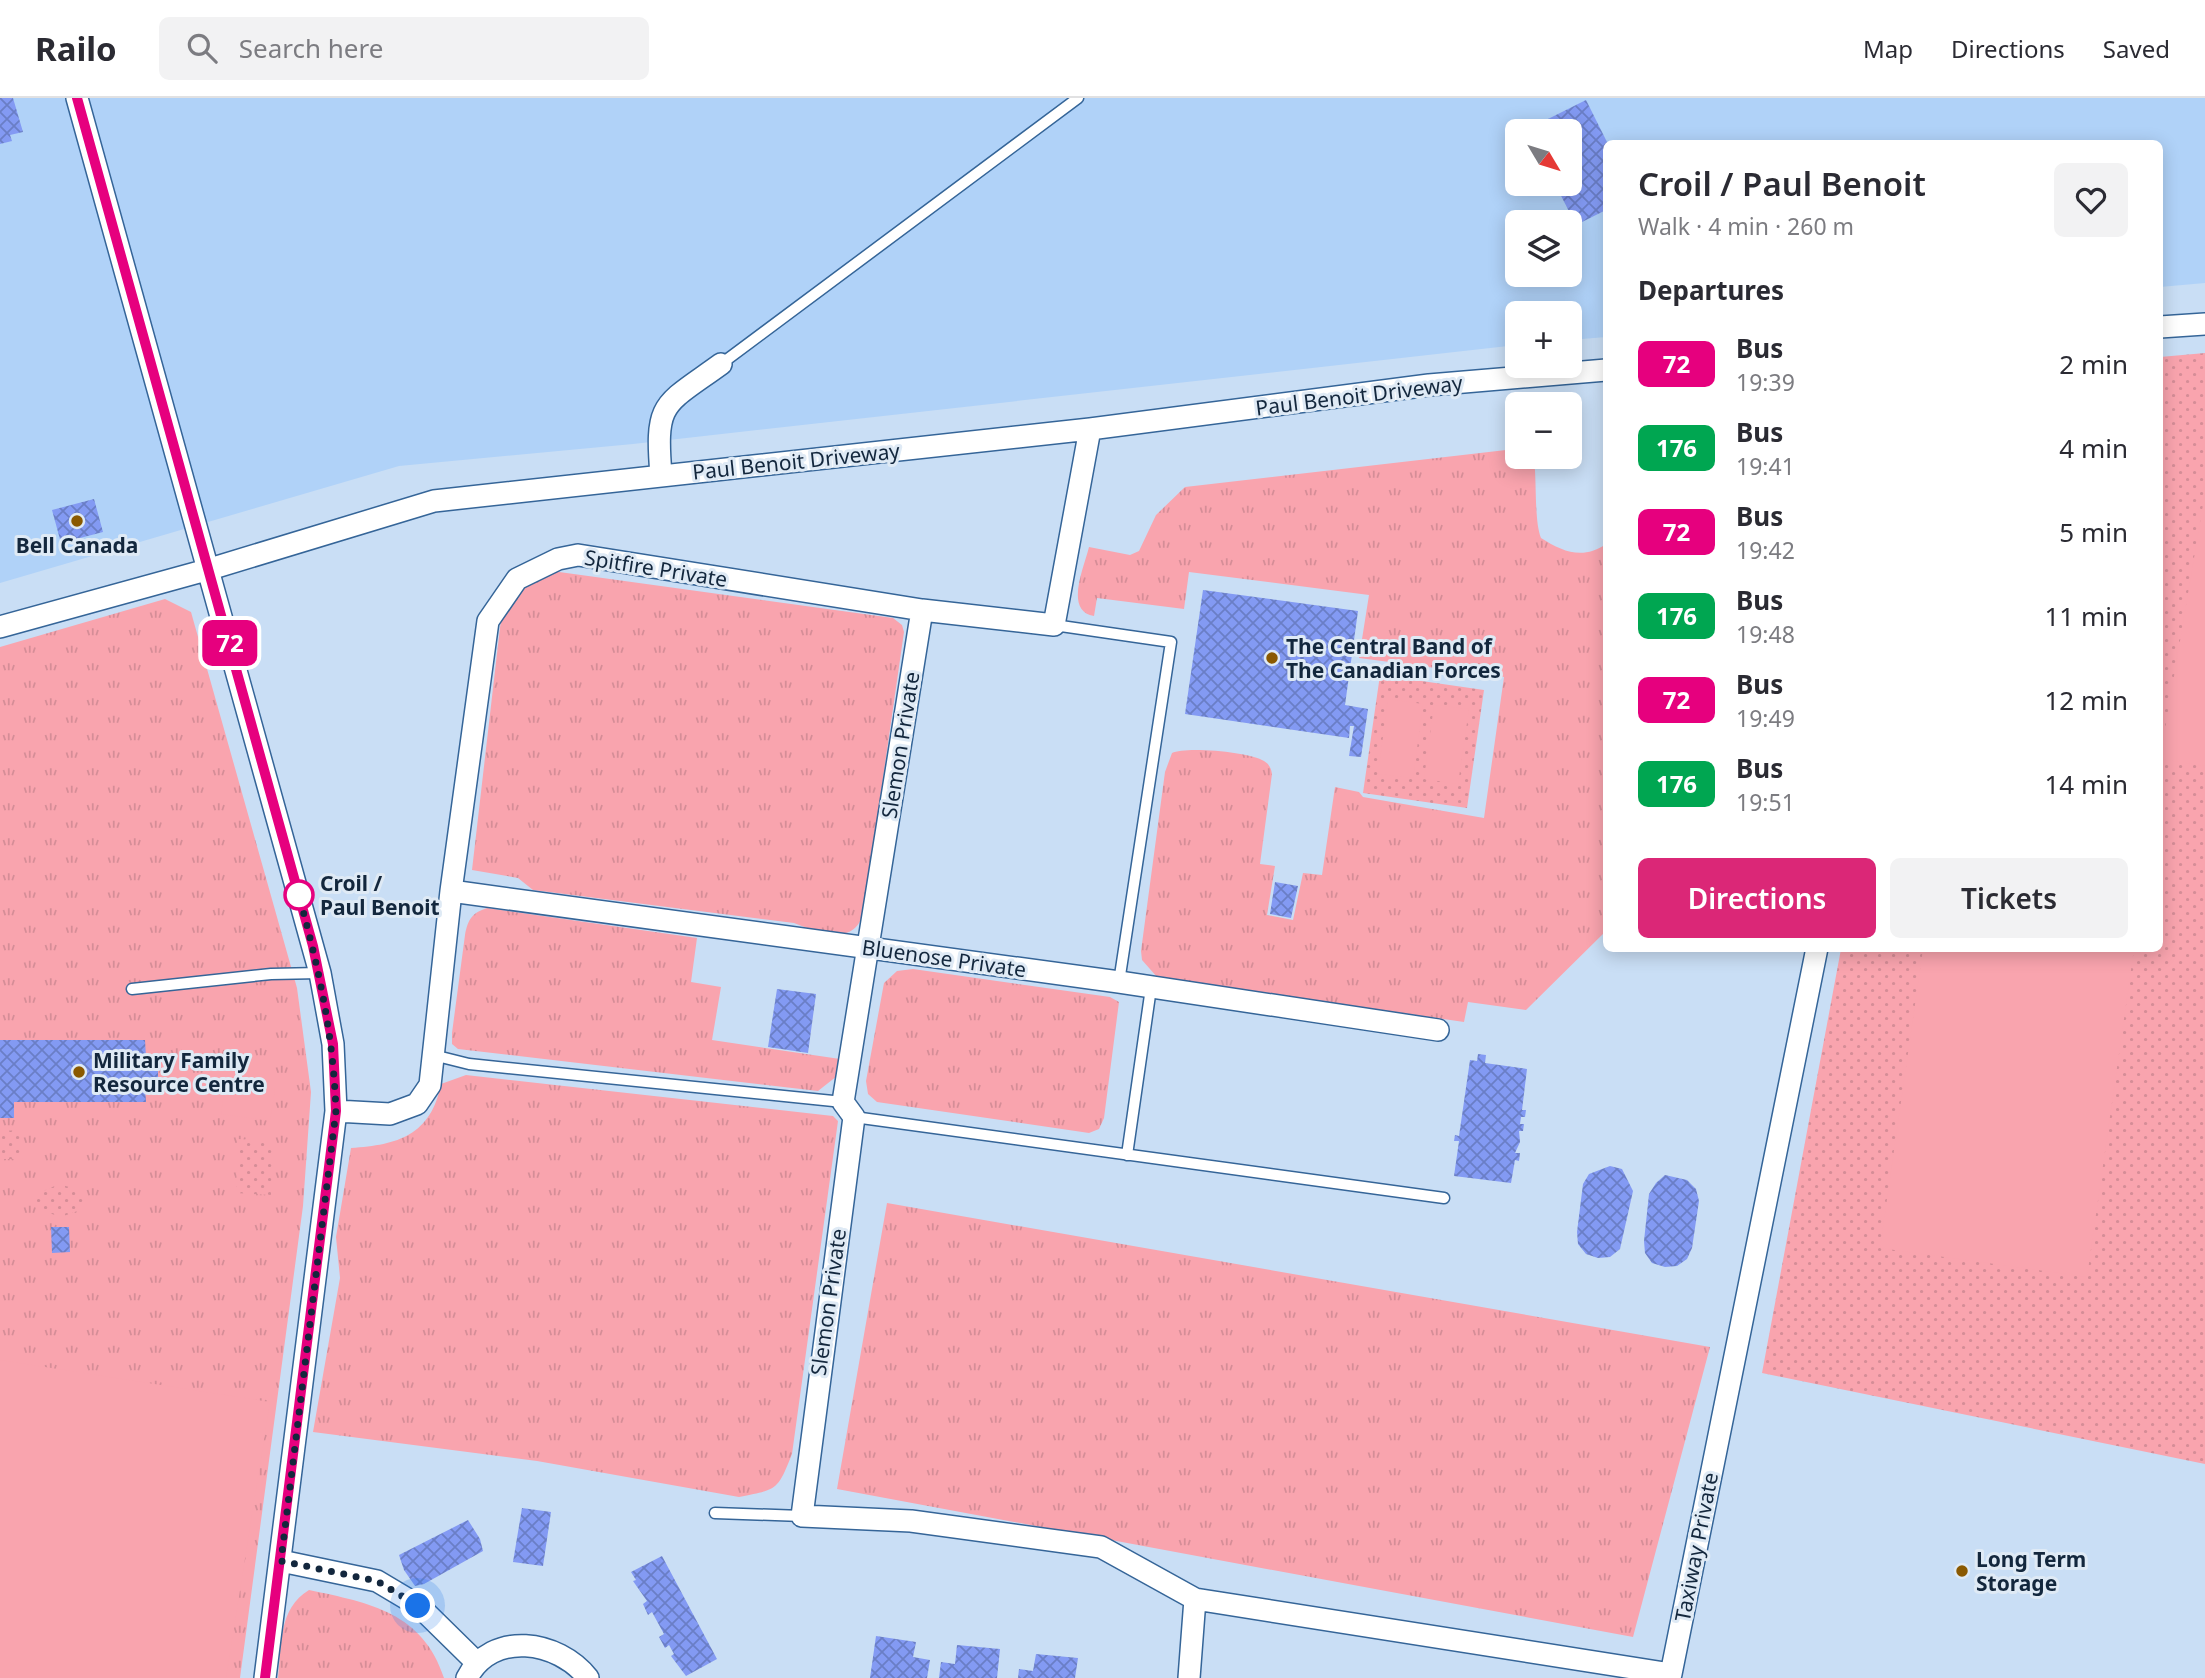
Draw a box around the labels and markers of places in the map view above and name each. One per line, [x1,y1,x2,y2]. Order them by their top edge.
marker: Bell Canada [69,513,85,529]
place label: Bell Canada [16,531,138,559]
place label: The Central Band of The Canadian Forces [1286,632,1501,684]
marker: The Central Band of The Canadian Forces [1264,650,1280,666]
place label: Croil / Paul Benoit [320,869,440,921]
marker: Croil / Paul Benoit [284,880,314,910]
place label: Military Family Resource Centre [93,1046,265,1098]
marker: Military Family Resource Centre [71,1064,87,1080]
place label: Long Term Storage [1976,1545,2086,1597]
marker: Long Term Storage [1954,1563,1970,1579]

